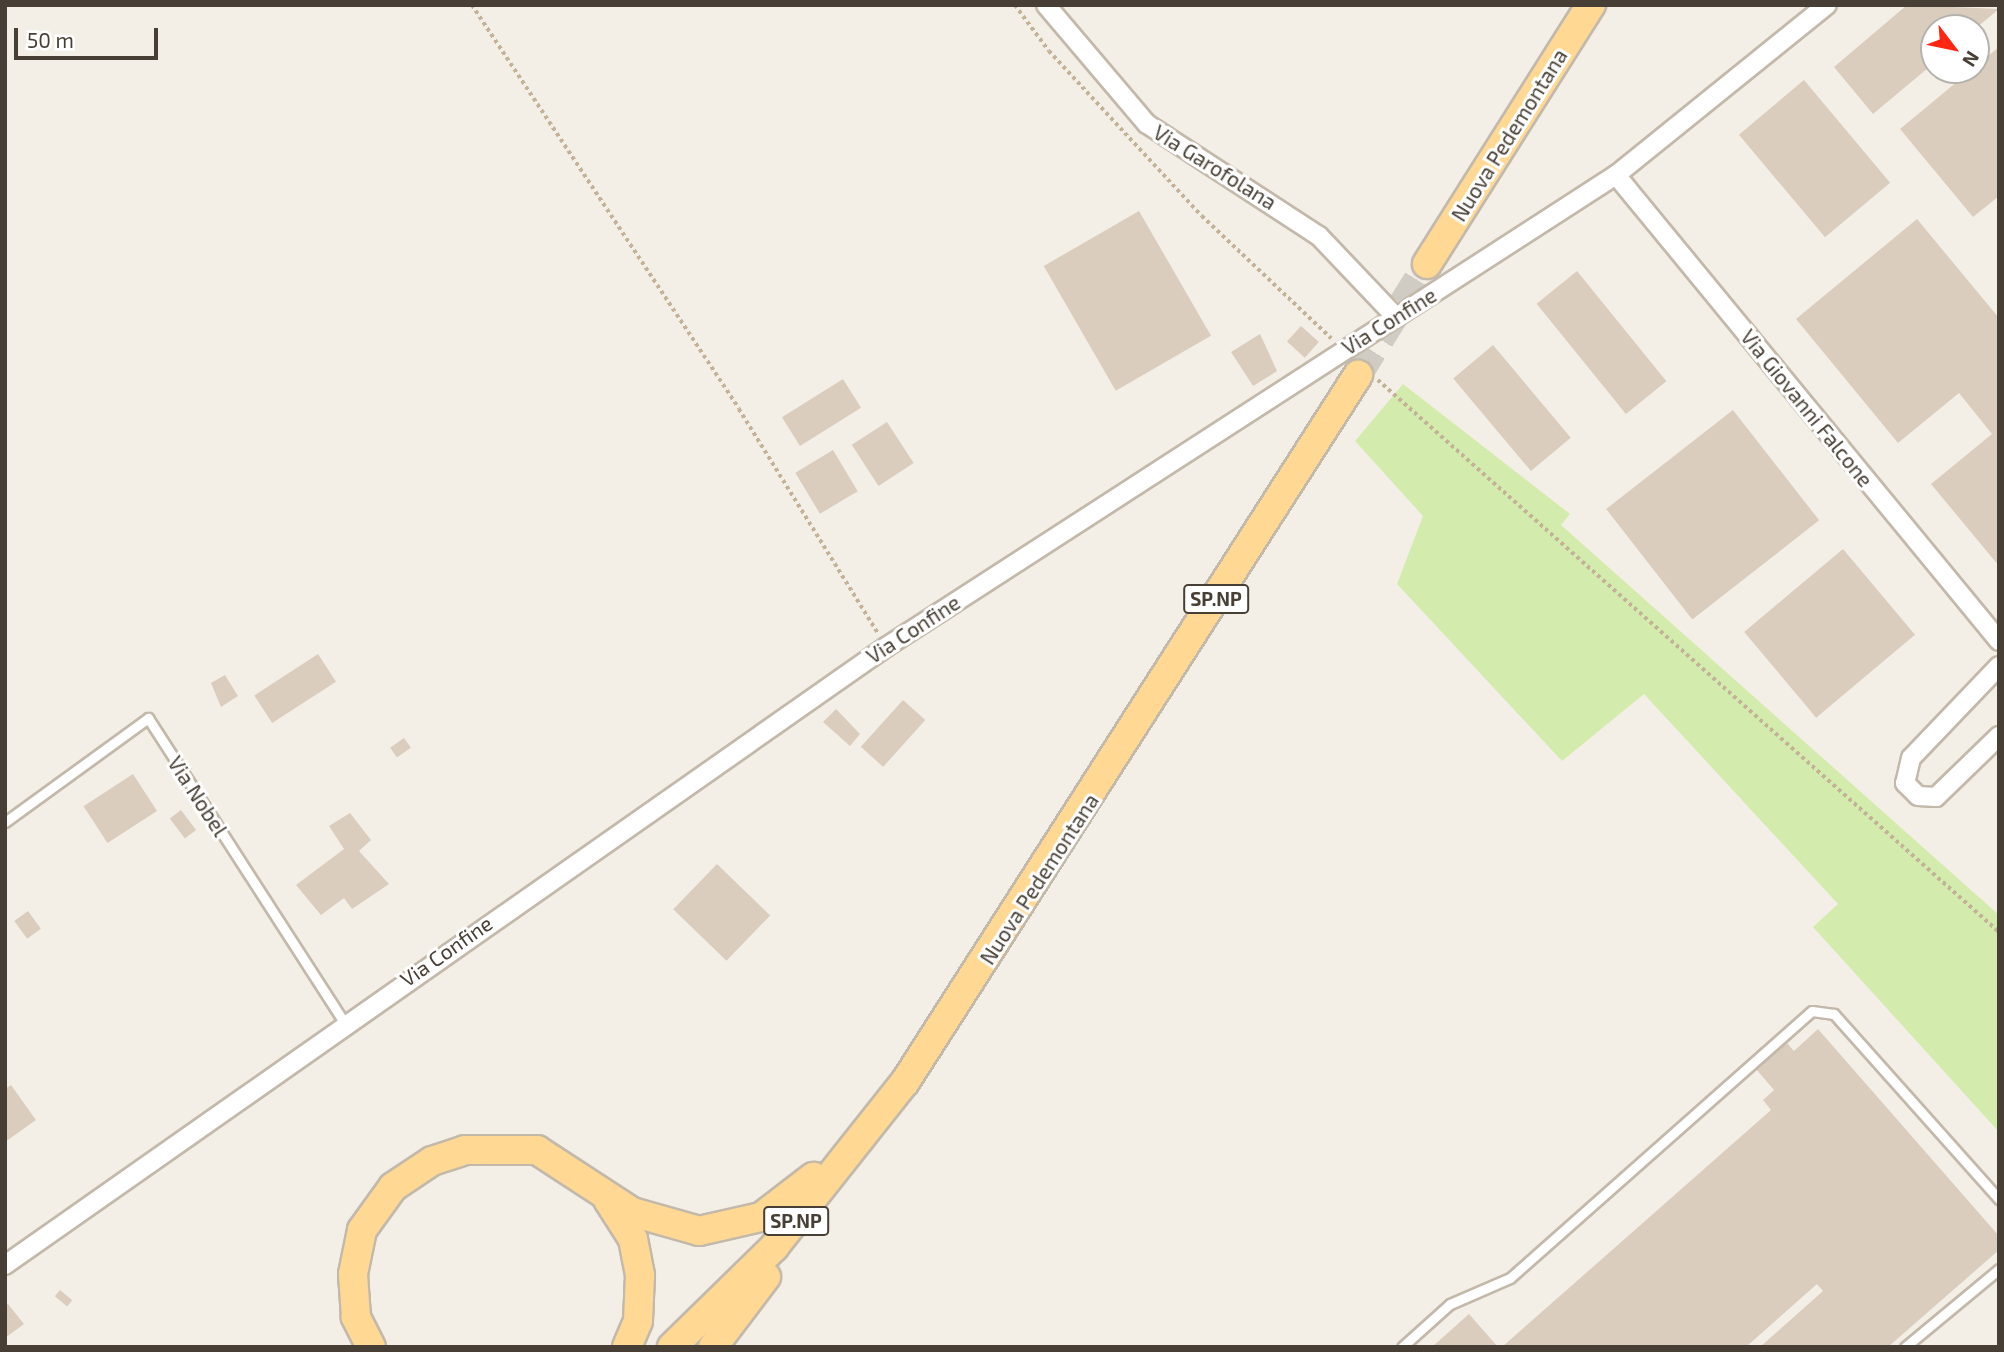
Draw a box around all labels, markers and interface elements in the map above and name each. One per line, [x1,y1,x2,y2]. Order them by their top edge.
scale bar [18,14,161,58]
north arrow [1920,14,1990,84]
text: 50 m [27,27,74,52]
street label: Nuova Pedemontana [1446,44,1572,226]
text: N [1958,47,1985,71]
street label: Via Garofolana [1149,119,1281,215]
street label: Via Confine [1337,282,1441,360]
street label: Via Giovanni Falcone [1736,324,1878,492]
road number: SP.NP [1183,584,1249,614]
street label: Via Confine [861,589,965,669]
street label: Via Nobel [163,751,233,841]
street label: Nuova Pedemontana [974,789,1104,969]
street label: Via Confine [395,910,497,992]
road number: SP.NP [763,1205,829,1236]

